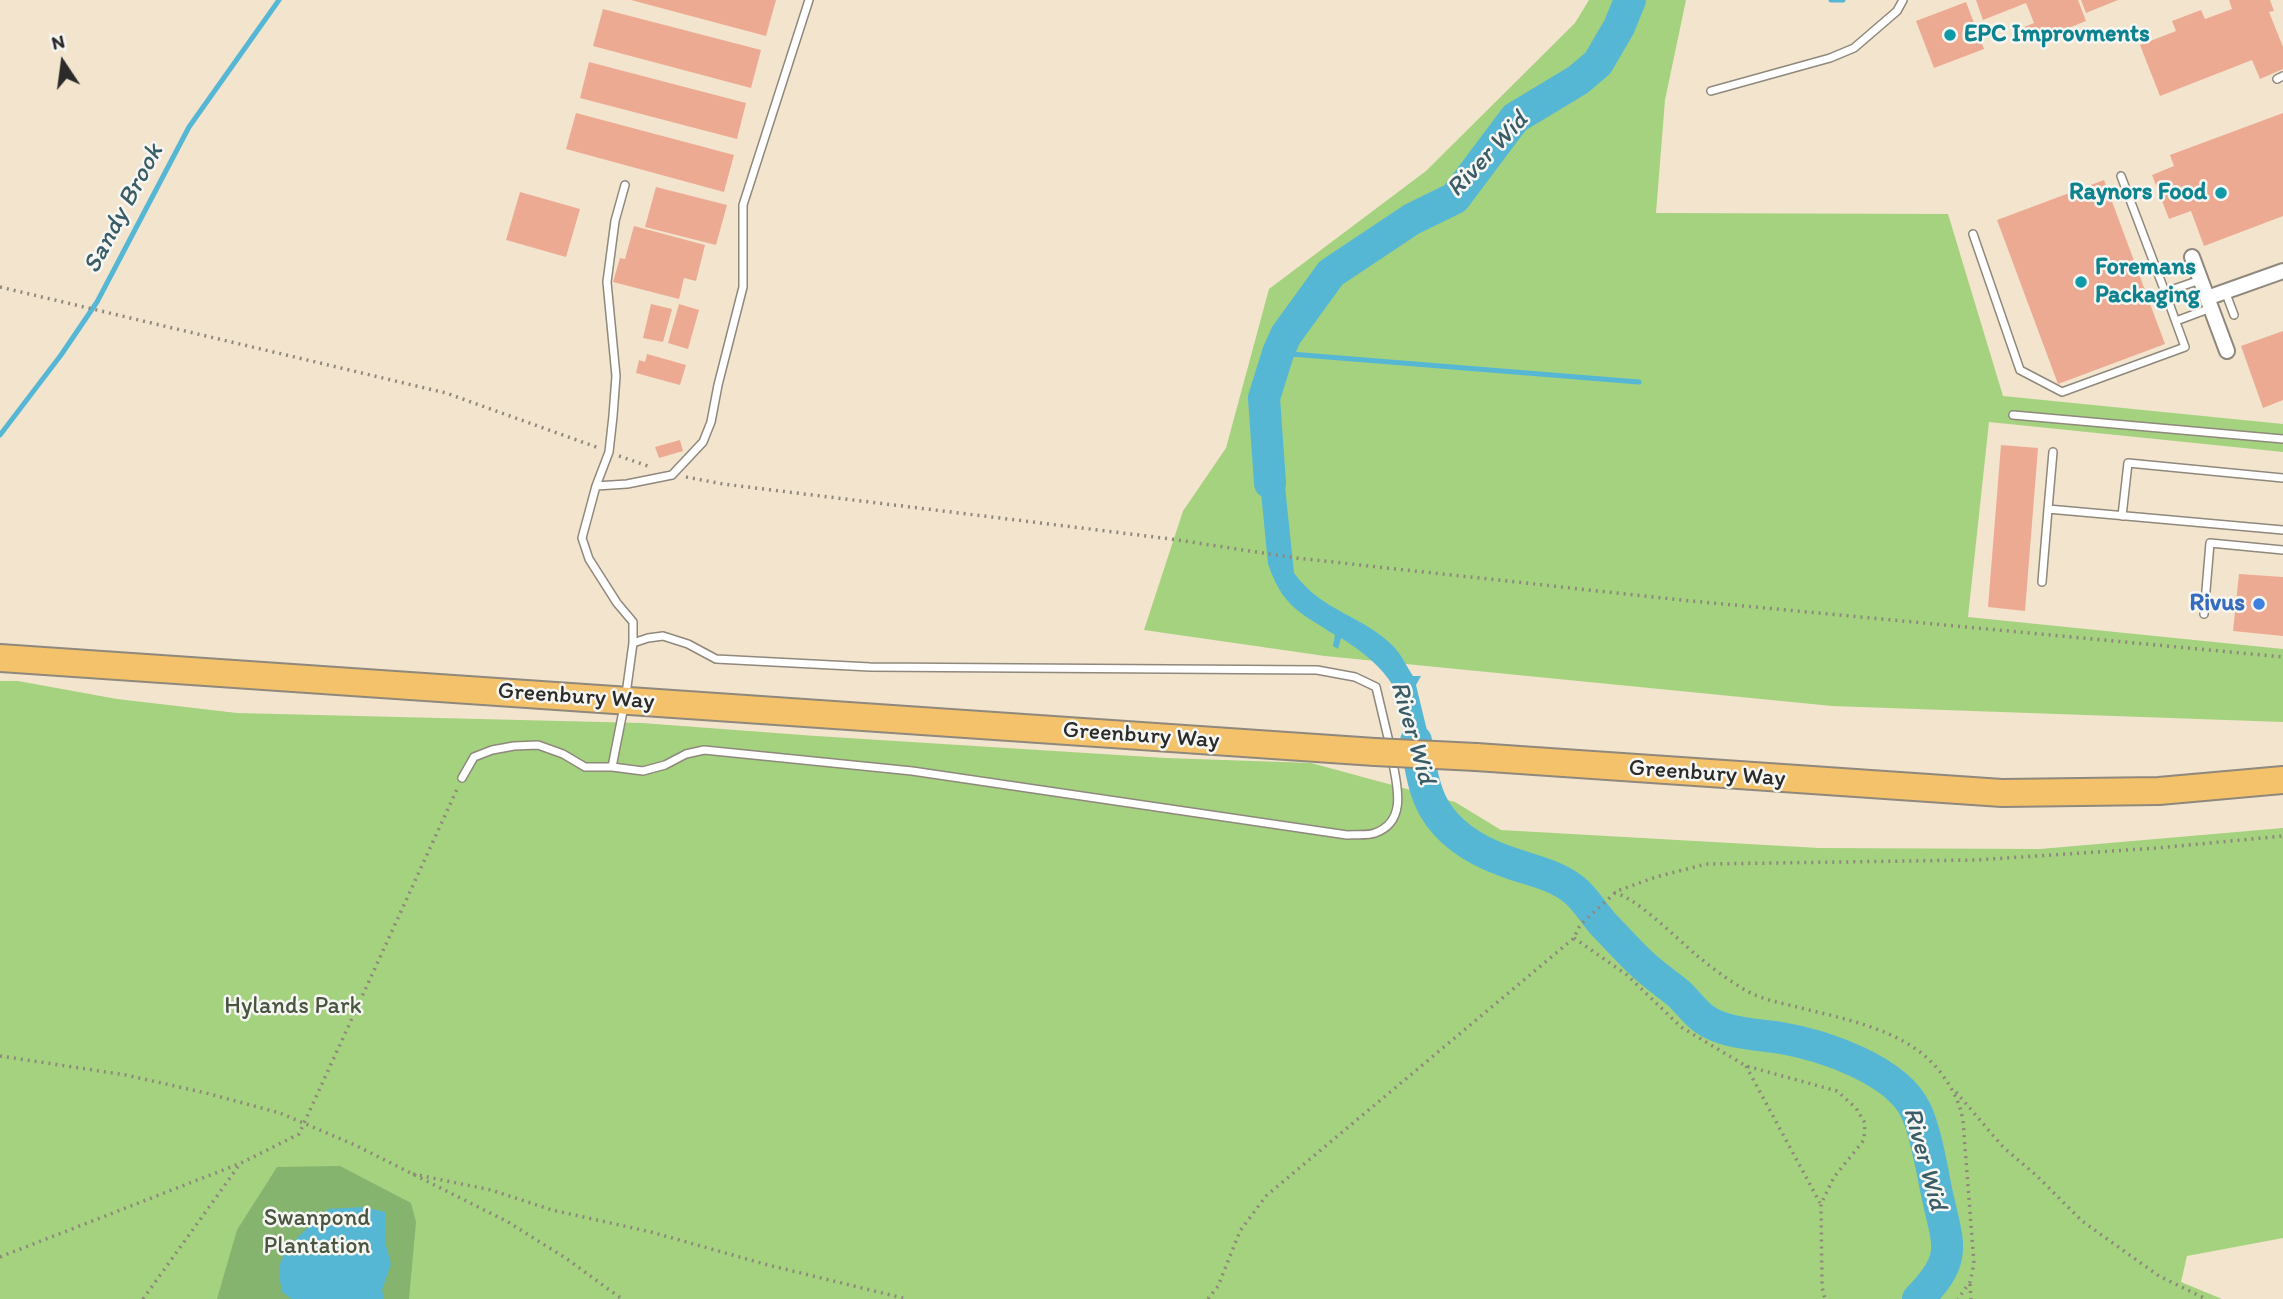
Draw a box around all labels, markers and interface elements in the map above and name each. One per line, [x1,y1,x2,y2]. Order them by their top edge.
place label: EPC Improvments [1964,21,2150,49]
marker: EPC Improvments [1942,27,1958,43]
north arrow [28,28,98,98]
text: N [49,29,67,55]
water label: River Wid [1441,106,1535,204]
water label: Sandy Brook [77,139,171,279]
place label: Raynors Food [2069,179,2207,207]
marker: Raynors Food [2213,185,2229,201]
place label: Foremans Packaging [2095,254,2200,310]
marker: Foremans Packaging [2073,274,2089,290]
place label: Rivus [2189,590,2245,618]
marker: Rivus [2251,596,2267,612]
street label: Greenbury Way [497,677,655,717]
water label: River Wid [1382,678,1442,788]
street label: Greenbury Way [1062,716,1220,756]
street label: Greenbury Way [1628,754,1786,794]
park label: Hylands Park [224,993,362,1021]
water label: River Wid [1895,1104,1953,1214]
park label: Swanpond Plantation [264,1205,370,1261]

